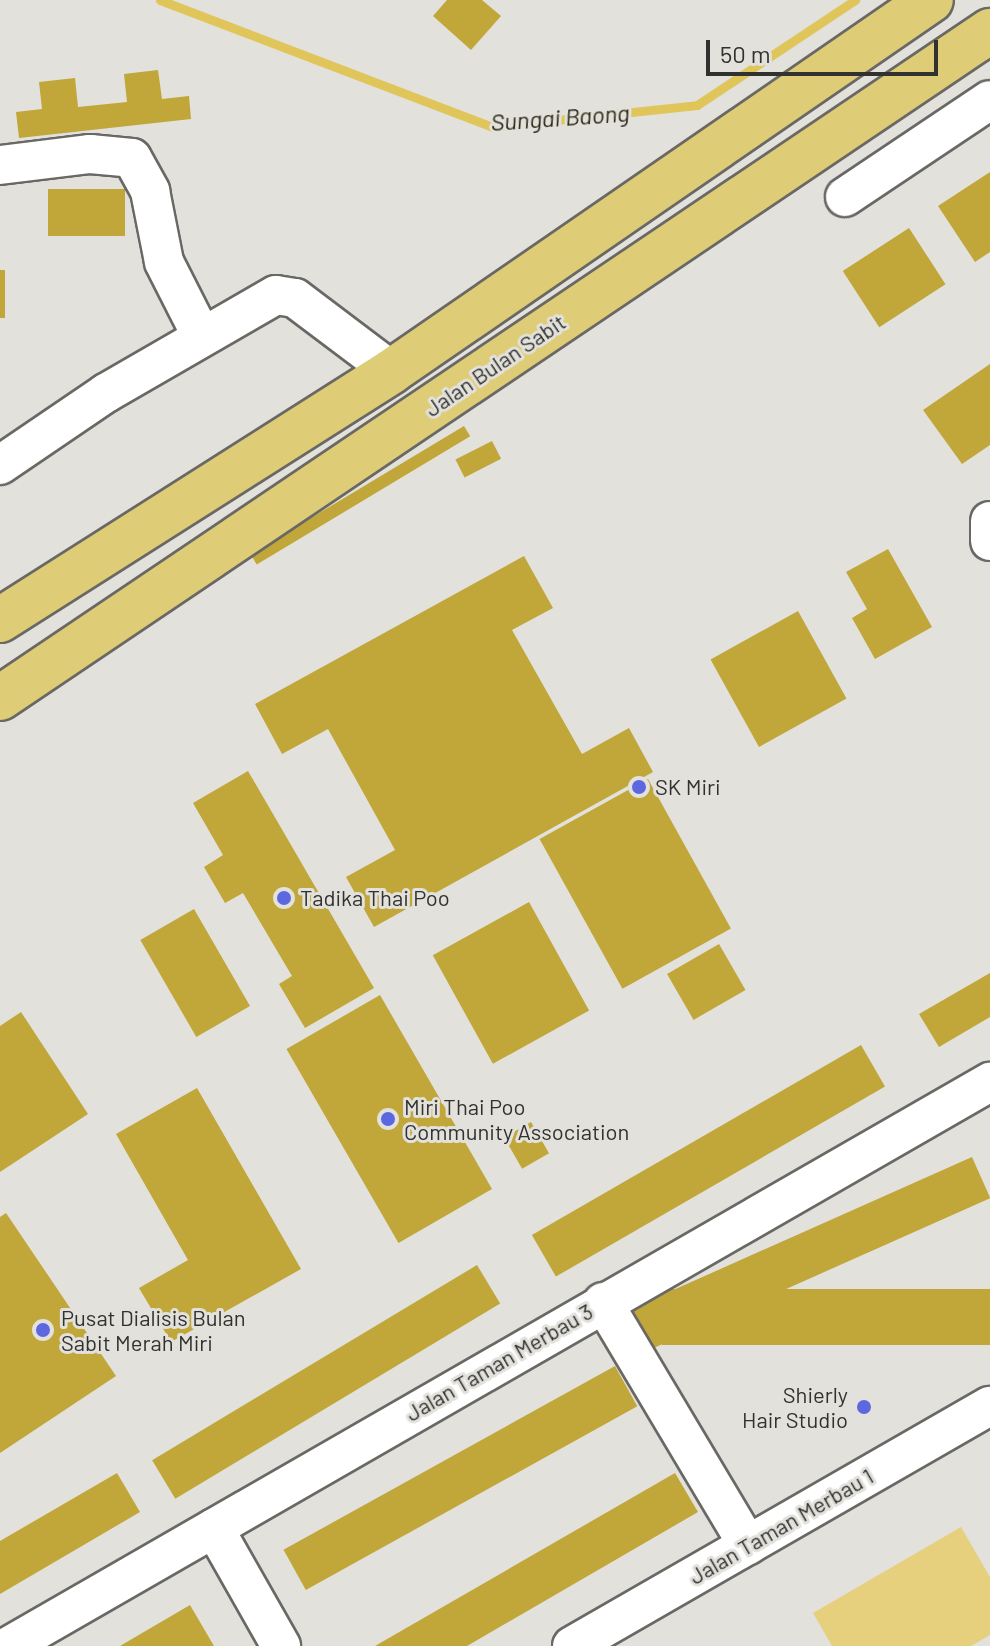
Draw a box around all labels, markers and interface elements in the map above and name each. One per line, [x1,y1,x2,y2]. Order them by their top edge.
scale bar [710,24,942,74]
text: 50 m [720,39,771,68]
water label: Sungai Baong [490,98,630,136]
street label: Jalan Bulan Sabit [420,308,570,422]
place label: SK Miri [655,774,721,800]
marker: SK Miri [630,778,648,796]
place label: Tadika Thai Poo [300,885,450,911]
marker: Tadika Thai Poo [275,889,293,907]
place label: Miri Thai Poo Community Association [404,1093,629,1144]
marker: Miri Thai Poo Community Association [379,1110,397,1128]
street label: Jalan Taman Merbau 3 [401,1298,597,1426]
place label: Pusat Dialisis Bulan Sabit Merah Miri [61,1304,246,1356]
marker: Pusat Dialisis Bulan Sabit Merah Miri [32,1319,54,1341]
place label: Shierly Hair Studio [742,1381,848,1432]
marker: Shierly Hair Studio [855,1398,873,1416]
street label: Jalan Taman Merbau 1 [684,1463,878,1589]

